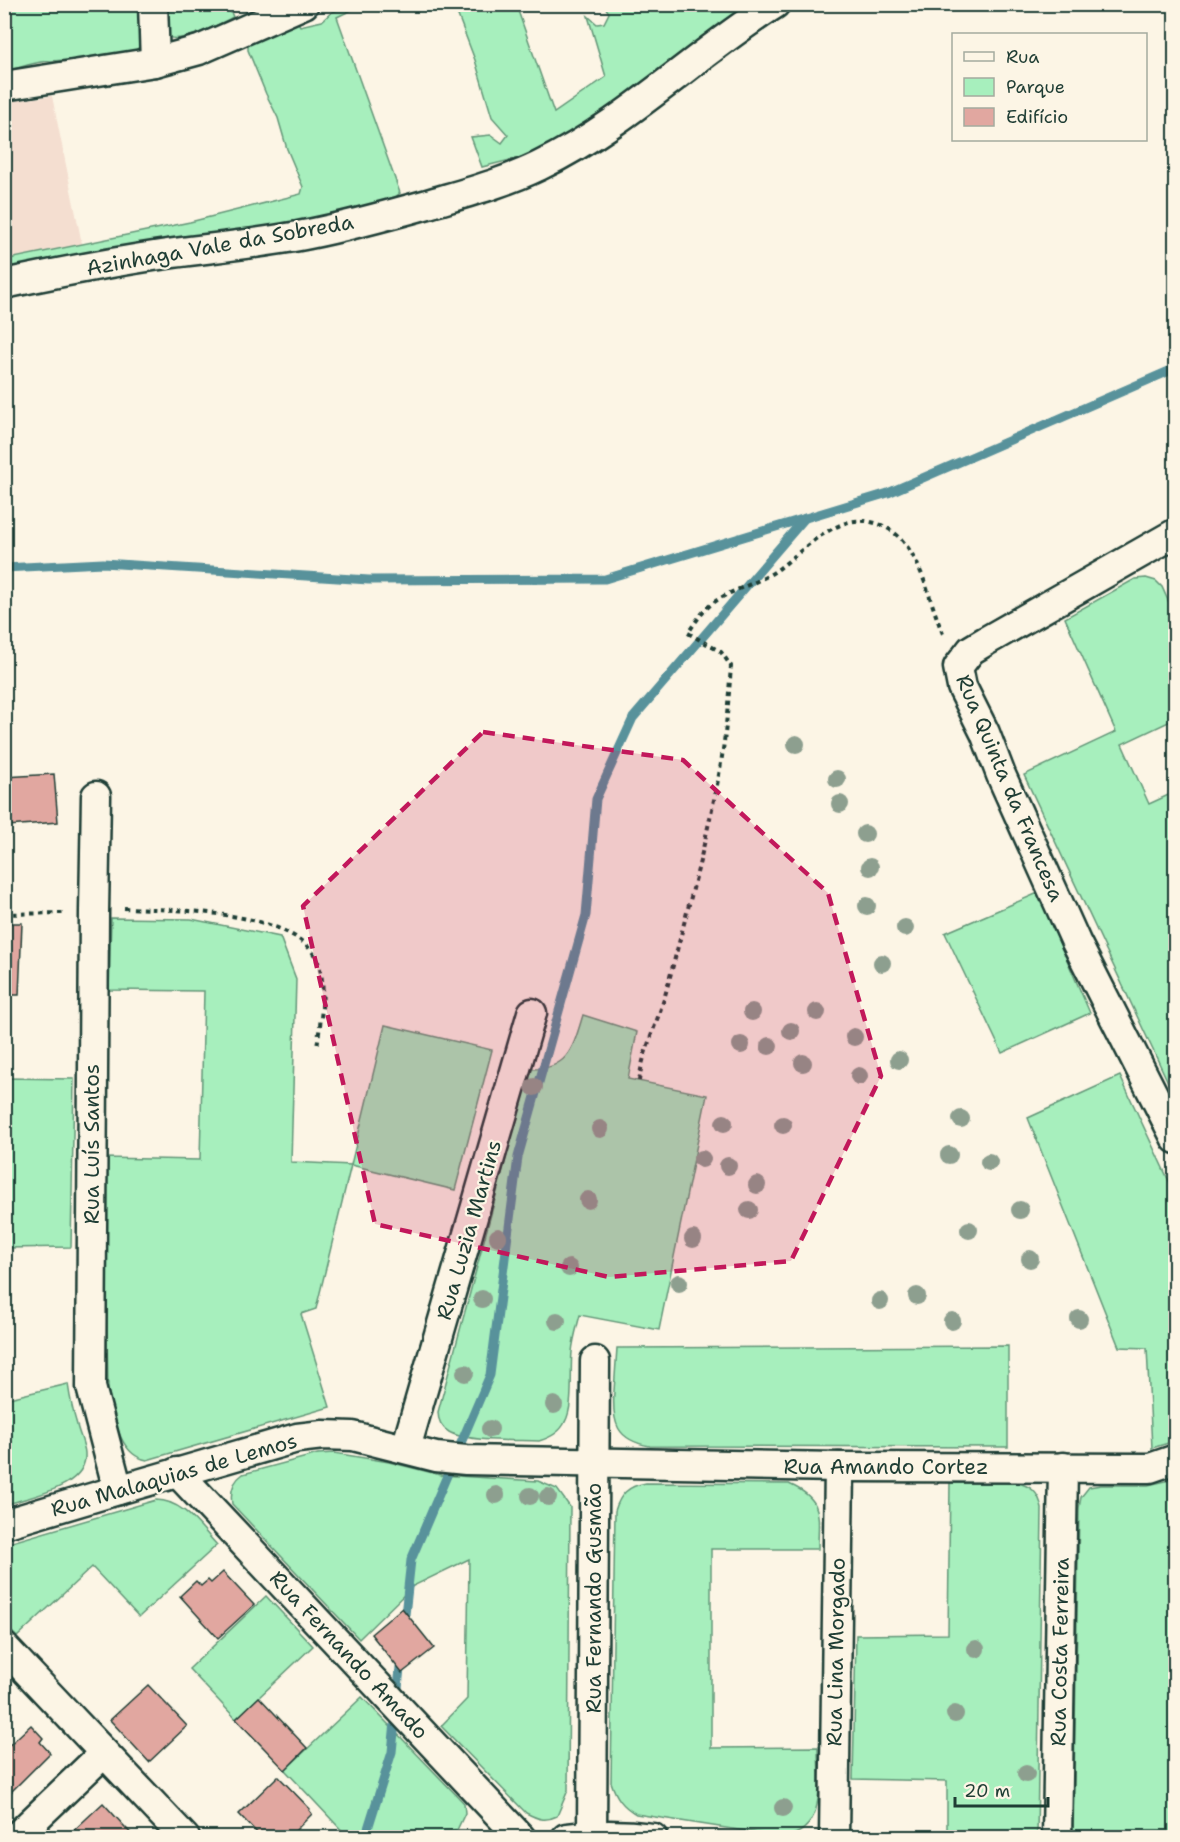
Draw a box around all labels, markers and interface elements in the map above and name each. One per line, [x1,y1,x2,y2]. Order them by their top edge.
legend [952,33,1147,141]
text: Rua [1006,45,1039,69]
text: Parque [1006,75,1065,99]
text: Edifício [1006,105,1068,129]
street label: Azinhaga Vale da Sobreda [84,208,356,282]
street label: Rua Quinta da Francesa [949,670,1071,906]
street label: Rua Luís Santos [78,1064,106,1224]
street label: Rua Luzia Martins [430,1137,508,1323]
street label: Rua Malaquias de Lemos [48,1426,300,1524]
street label: Rua Amando Cortez [784,1453,988,1481]
street label: Rua Fernando Gusmão [580,1483,608,1713]
street label: Rua Lina Morgado [820,1557,852,1747]
street label: Rua Costa Ferreira [1044,1557,1076,1747]
street label: Rua Fernando Amado [263,1565,435,1745]
scale bar [955,1770,1048,1808]
text: 20 m [964,1779,1010,1803]

